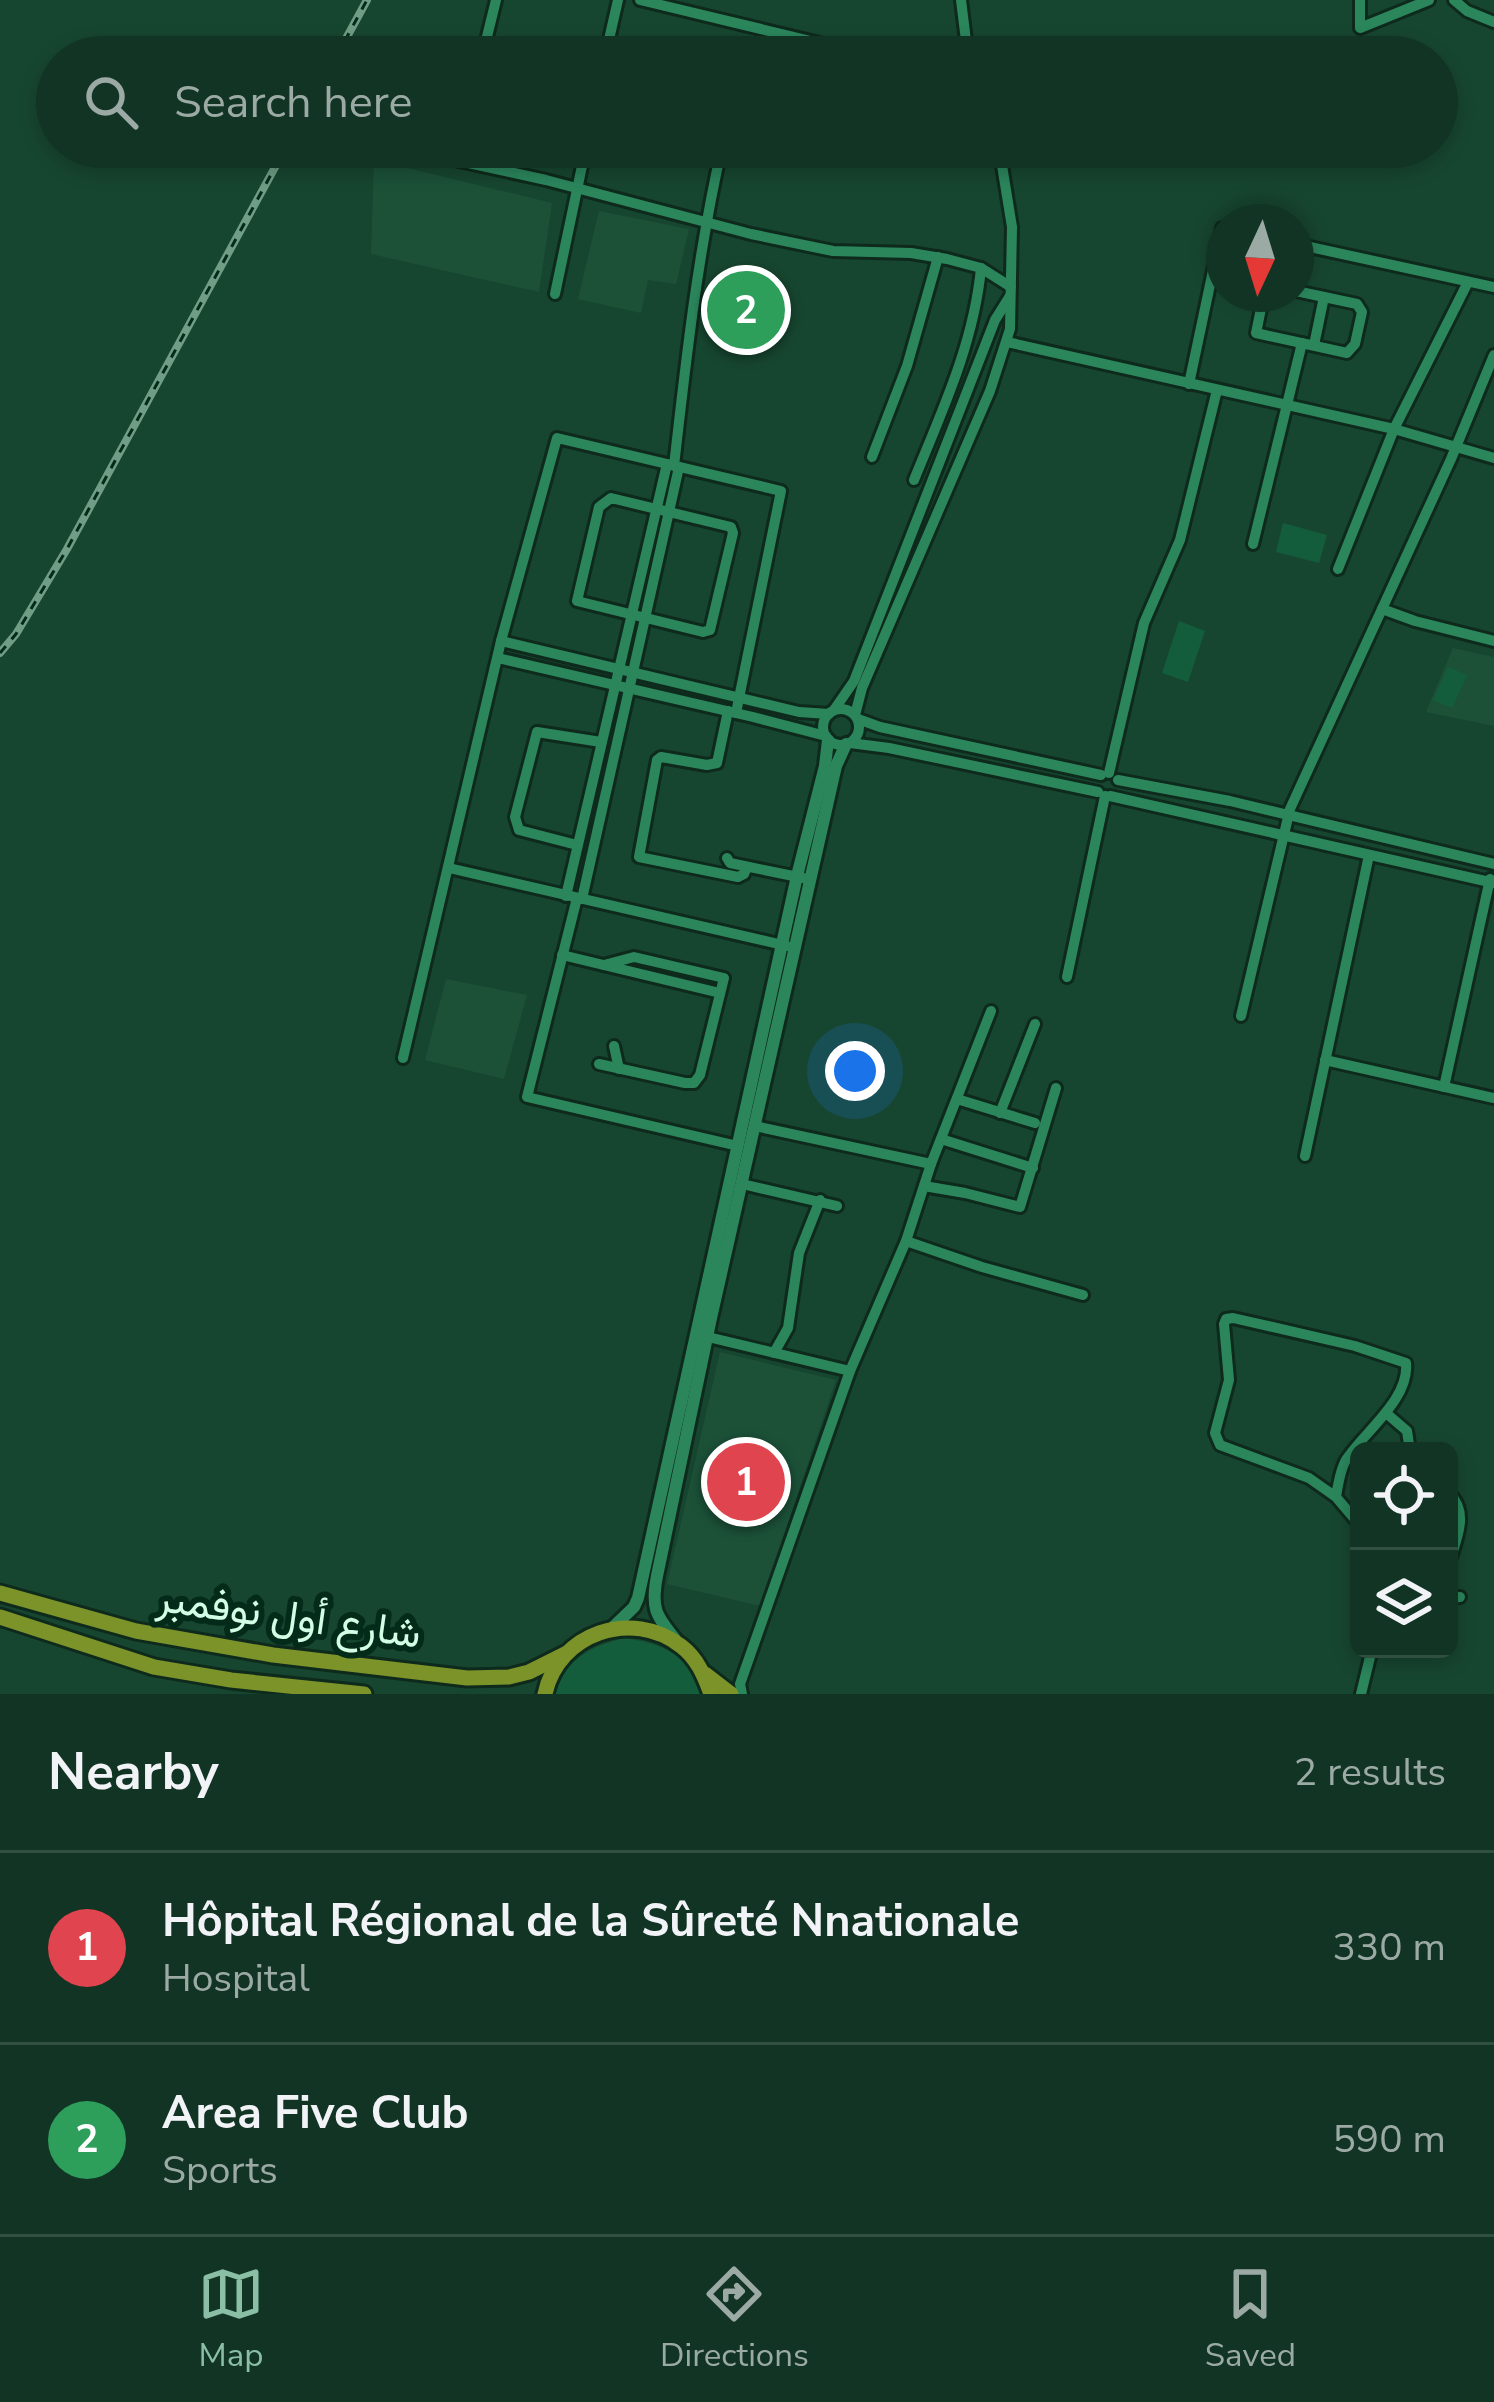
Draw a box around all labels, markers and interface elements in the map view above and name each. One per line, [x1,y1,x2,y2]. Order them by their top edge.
search box [36,36,1458,168]
icon: search [78,69,144,135]
text: Search here [174,72,413,133]
north arrow [1206,204,1314,312]
pin: 2 [707,265,785,355]
your location [825,1041,885,1101]
pin: 1 [707,1437,785,1527]
map controls [1350,1442,1458,1658]
button: locate [1350,1442,1458,1550]
button: layers [1350,1550,1458,1658]
street label: شارع أول نوفمبر [152,1569,425,1663]
text: Nearby [48,1737,219,1807]
text: 2 results [1294,1746,1446,1799]
text: Hôpital Régional de la Sûreté Nnationale [162,1891,1019,1952]
text: 1 [75,1921,99,1974]
text: 330 m [1332,1921,1446,1974]
text: Hospital [162,1952,310,2005]
text: Area Five Club [162,2083,468,2144]
text: 2 [75,2113,99,2166]
text: 590 m [1332,2113,1446,2166]
text: Sports [162,2144,278,2197]
tab: Map [198,2261,264,2378]
tab: Directions [660,2261,809,2378]
tab: Saved [1205,2261,1296,2378]

